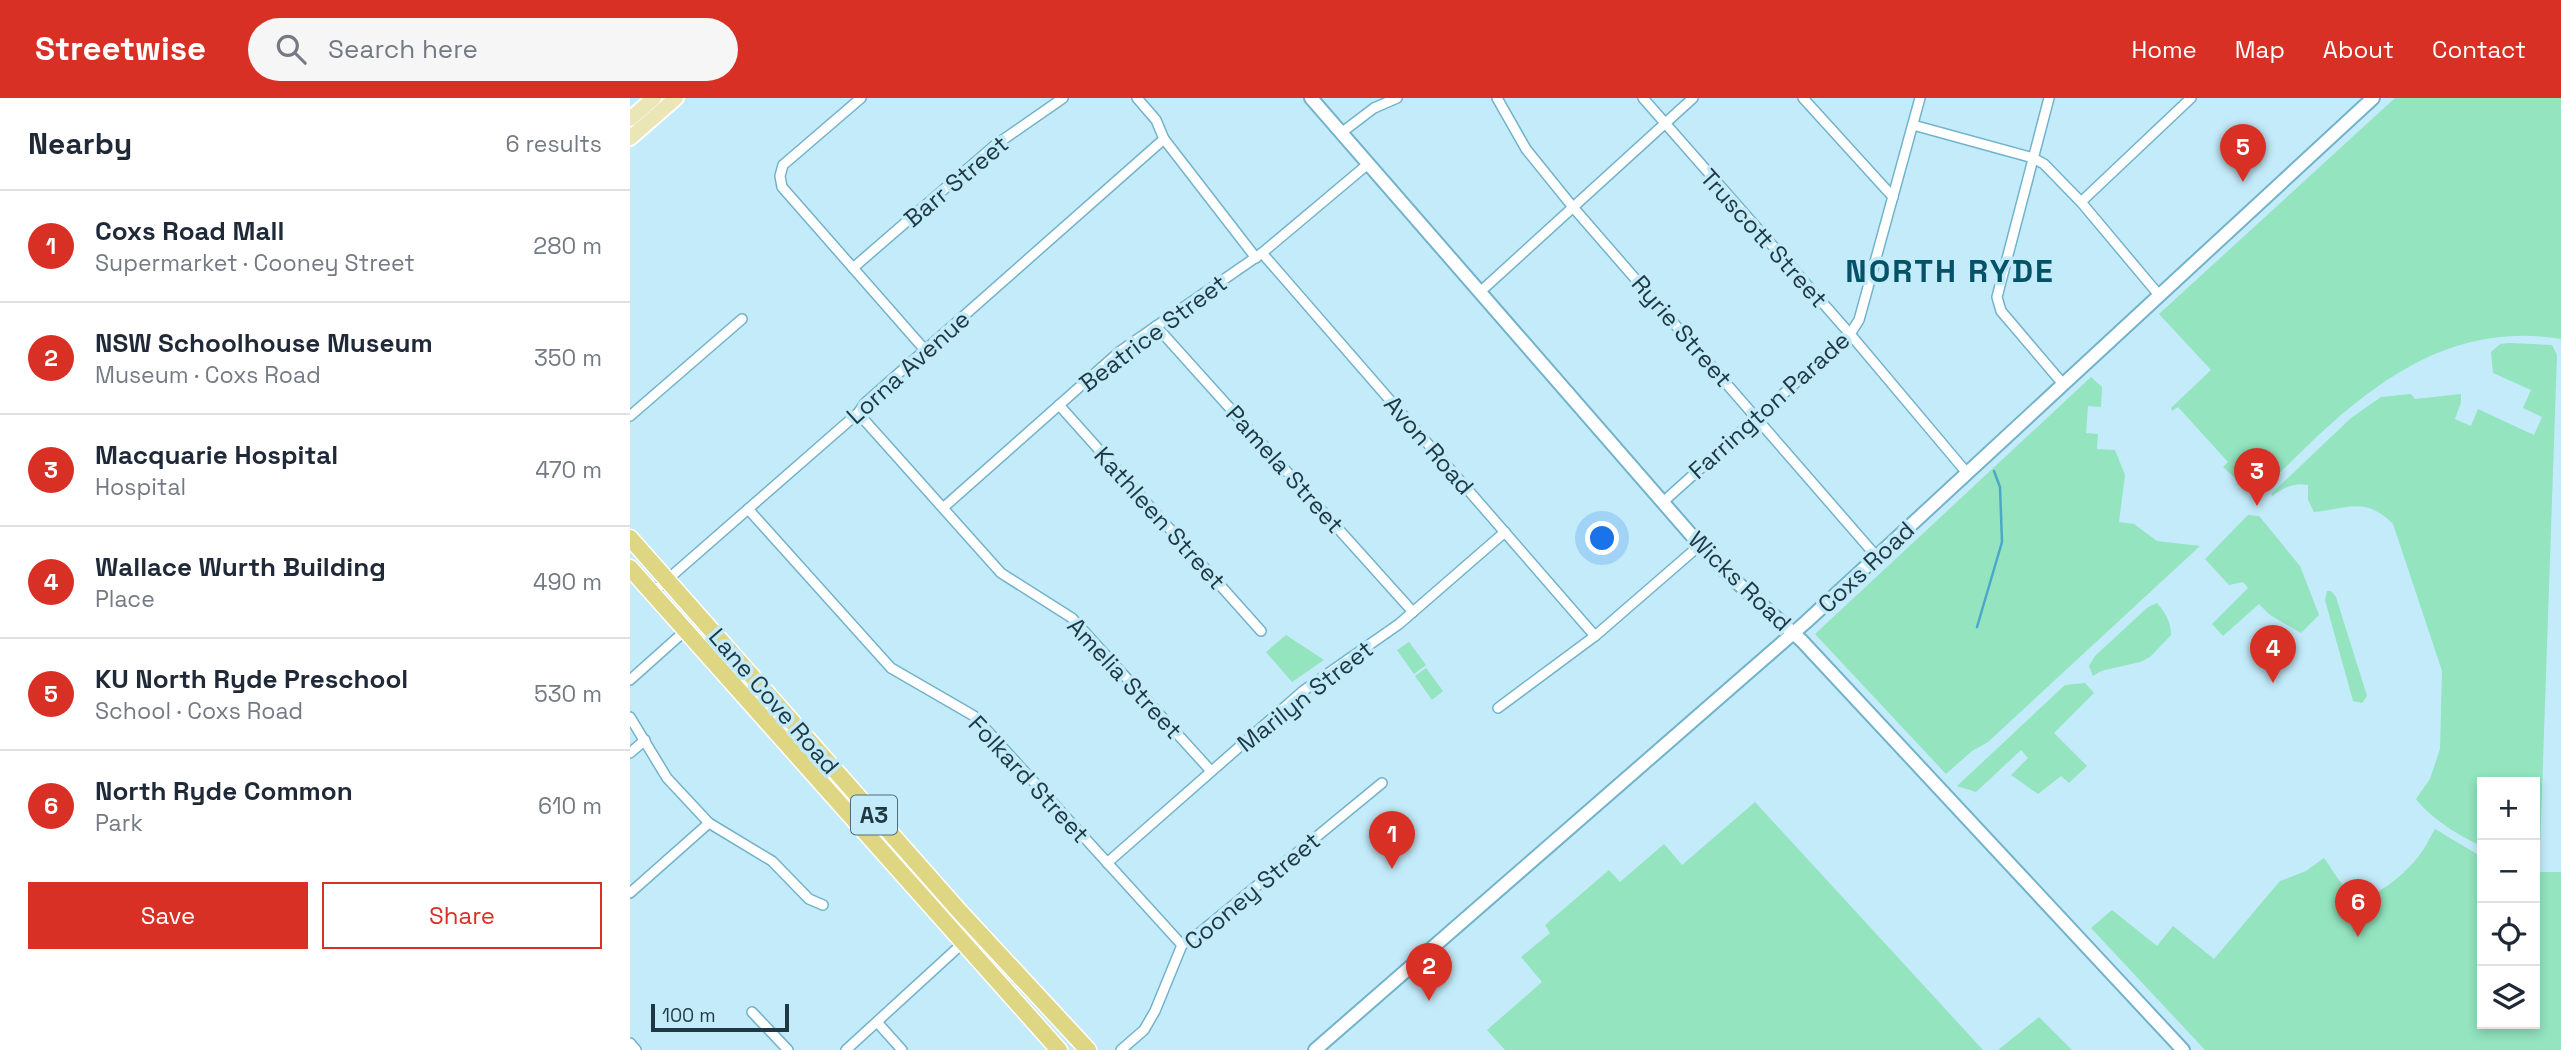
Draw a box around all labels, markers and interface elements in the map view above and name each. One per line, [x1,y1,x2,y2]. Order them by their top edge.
search box [248,18,738,81]
text: Streetwise [35,28,206,70]
icon: search [272,30,310,68]
text: Search here [328,32,478,66]
text: Home [2131,34,2197,65]
text: Map [2235,34,2285,65]
text: About [2323,34,2394,65]
text: Contact [2432,34,2526,65]
text: Nearby [28,124,132,163]
pin: 5 [2220,124,2266,182]
street label: Barr Street [897,128,1015,234]
text: 6 results [506,129,602,159]
street label: Truscott Street [1694,162,1834,314]
text: Coxs Road Mall [95,214,284,248]
text: 1 [46,231,56,261]
text: 280 m [533,231,602,261]
text: Supermarket · Cooney Street [95,248,415,278]
district label: NORTH RYDE [1845,251,2055,291]
street label: Beatrice Street [1073,267,1233,399]
street label: Ryrie Street [1625,269,1739,393]
street label: Lorna Avenue [840,303,976,431]
street label: Farrington Parade [1682,324,1856,486]
text: NSW Schoolhouse Museum [95,326,433,360]
text: 2 [44,343,58,373]
text: 350 m [534,343,602,373]
text: Museum · Coxs Road [95,360,321,390]
street label: Avon Road [1377,389,1481,501]
street label: Pamela Street [1219,398,1351,540]
text: Macquarie Hospital [95,438,338,472]
street label: Kathleen Street [1088,440,1232,596]
pin: 3 [2234,448,2280,506]
text: 3 [44,455,58,485]
text: 470 m [535,455,602,485]
text: Hospital [95,472,186,502]
street label: Coxs Road [1811,514,1921,620]
your location [1585,521,1619,555]
street label: Wicks Road [1682,524,1798,638]
text: Wallace Wurth Building [95,550,386,584]
text: 4 [44,567,58,597]
text: 490 m [533,567,602,597]
text: Place [95,584,155,614]
street label: Amelia Street [1061,611,1189,745]
street label: Lane Cove Road [702,622,846,780]
pin: 4 [2250,625,2296,683]
street label: Marilyn Street [1231,633,1379,759]
text: KU North Ryde Preschool [95,662,408,696]
text: 5 [44,679,58,709]
text: 530 m [534,679,602,709]
text: School · Coxs Road [95,696,303,726]
street label: Folkard Street [962,709,1096,849]
text: North Ryde Common [95,774,353,808]
map controls [2477,777,2540,1029]
button: + [2477,777,2540,840]
text: 6 [44,791,58,821]
text: 610 m [538,791,602,821]
road number: A3 [851,796,897,834]
text: Park [95,808,143,838]
pin: 1 [1369,811,1415,869]
street label: Cooney Street [1178,825,1326,957]
button: − [2477,840,2540,903]
pin: 6 [2335,879,2381,937]
button: Save [28,882,308,949]
button: Share [322,882,602,949]
button: locate [2477,903,2540,966]
pin: 2 [1406,943,1452,1001]
button: layers [2477,966,2540,1029]
scale bar [651,1001,789,1033]
text: 100 m [662,1003,716,1028]

